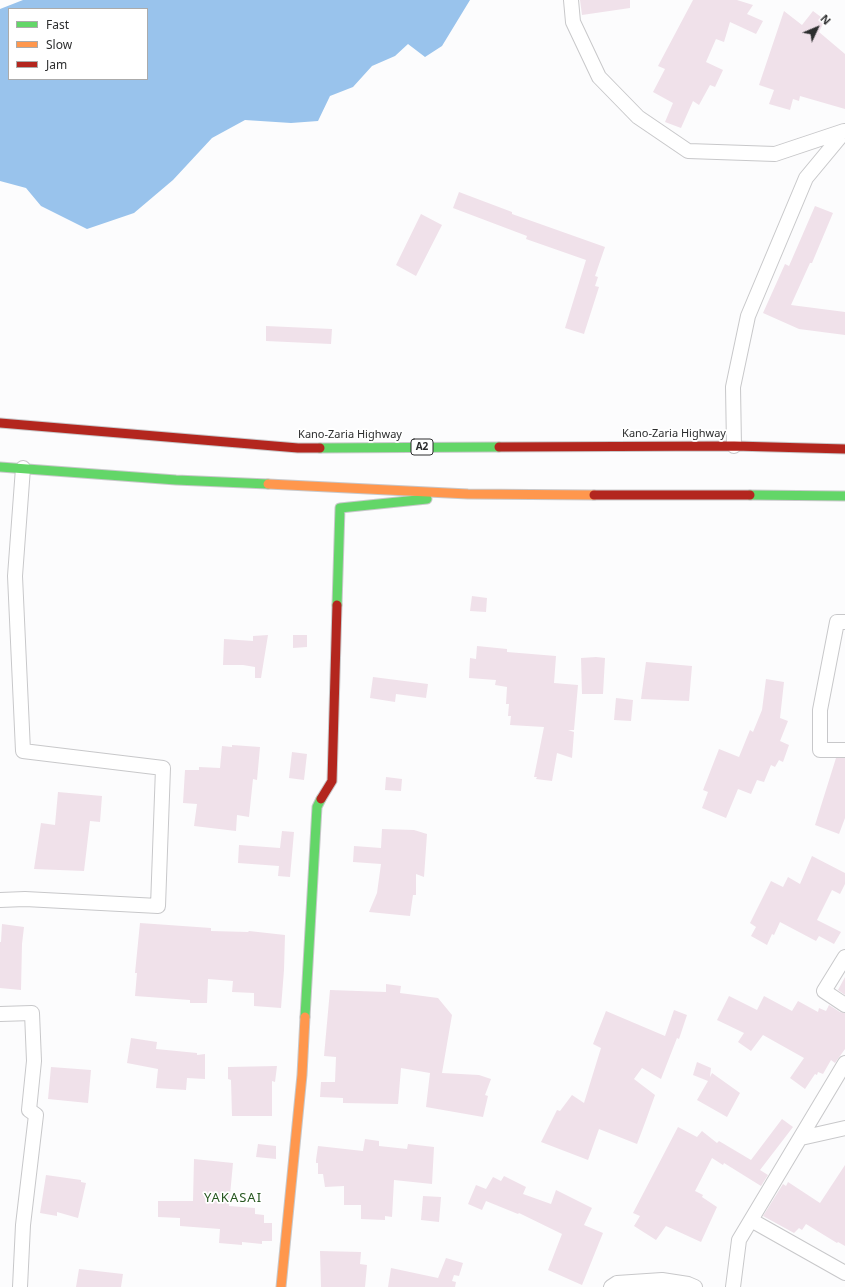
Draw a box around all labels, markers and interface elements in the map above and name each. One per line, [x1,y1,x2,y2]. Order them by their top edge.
legend [8,8,148,80]
north arrow [797,8,837,48]
text: N [817,11,834,28]
text: Fast [46,16,69,33]
text: Slow [46,36,72,53]
text: Jam [46,56,67,73]
street label: Kano-Zaria Highway [622,427,726,441]
street label: Kano-Zaria Highway [298,428,402,442]
road number: A2 [411,439,433,455]
district label: YAKASAI [204,1190,262,1206]

